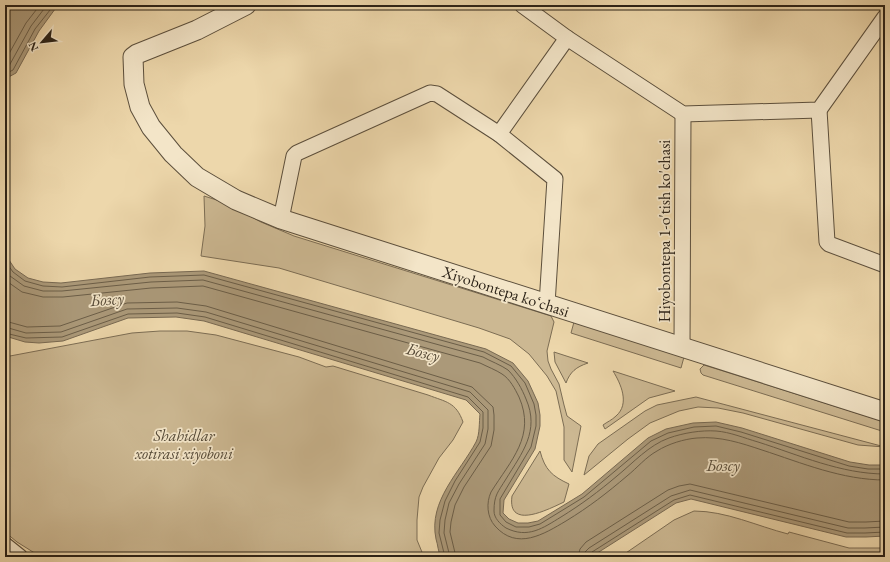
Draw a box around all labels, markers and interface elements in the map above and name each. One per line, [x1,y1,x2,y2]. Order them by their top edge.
north arrow [22,22,62,62]
text: N [25,39,41,54]
street label: Hiyobontepa 1-o'tish ko'chasi [654,140,675,322]
street label: Xiyobontepa koʻchasi [439,261,572,322]
water label: Бозсу [88,287,125,311]
water label: Бозсу [403,337,442,367]
park label: Shahidlar xotirasi xiyoboni [134,425,234,464]
water label: Бозсу [705,454,740,476]

